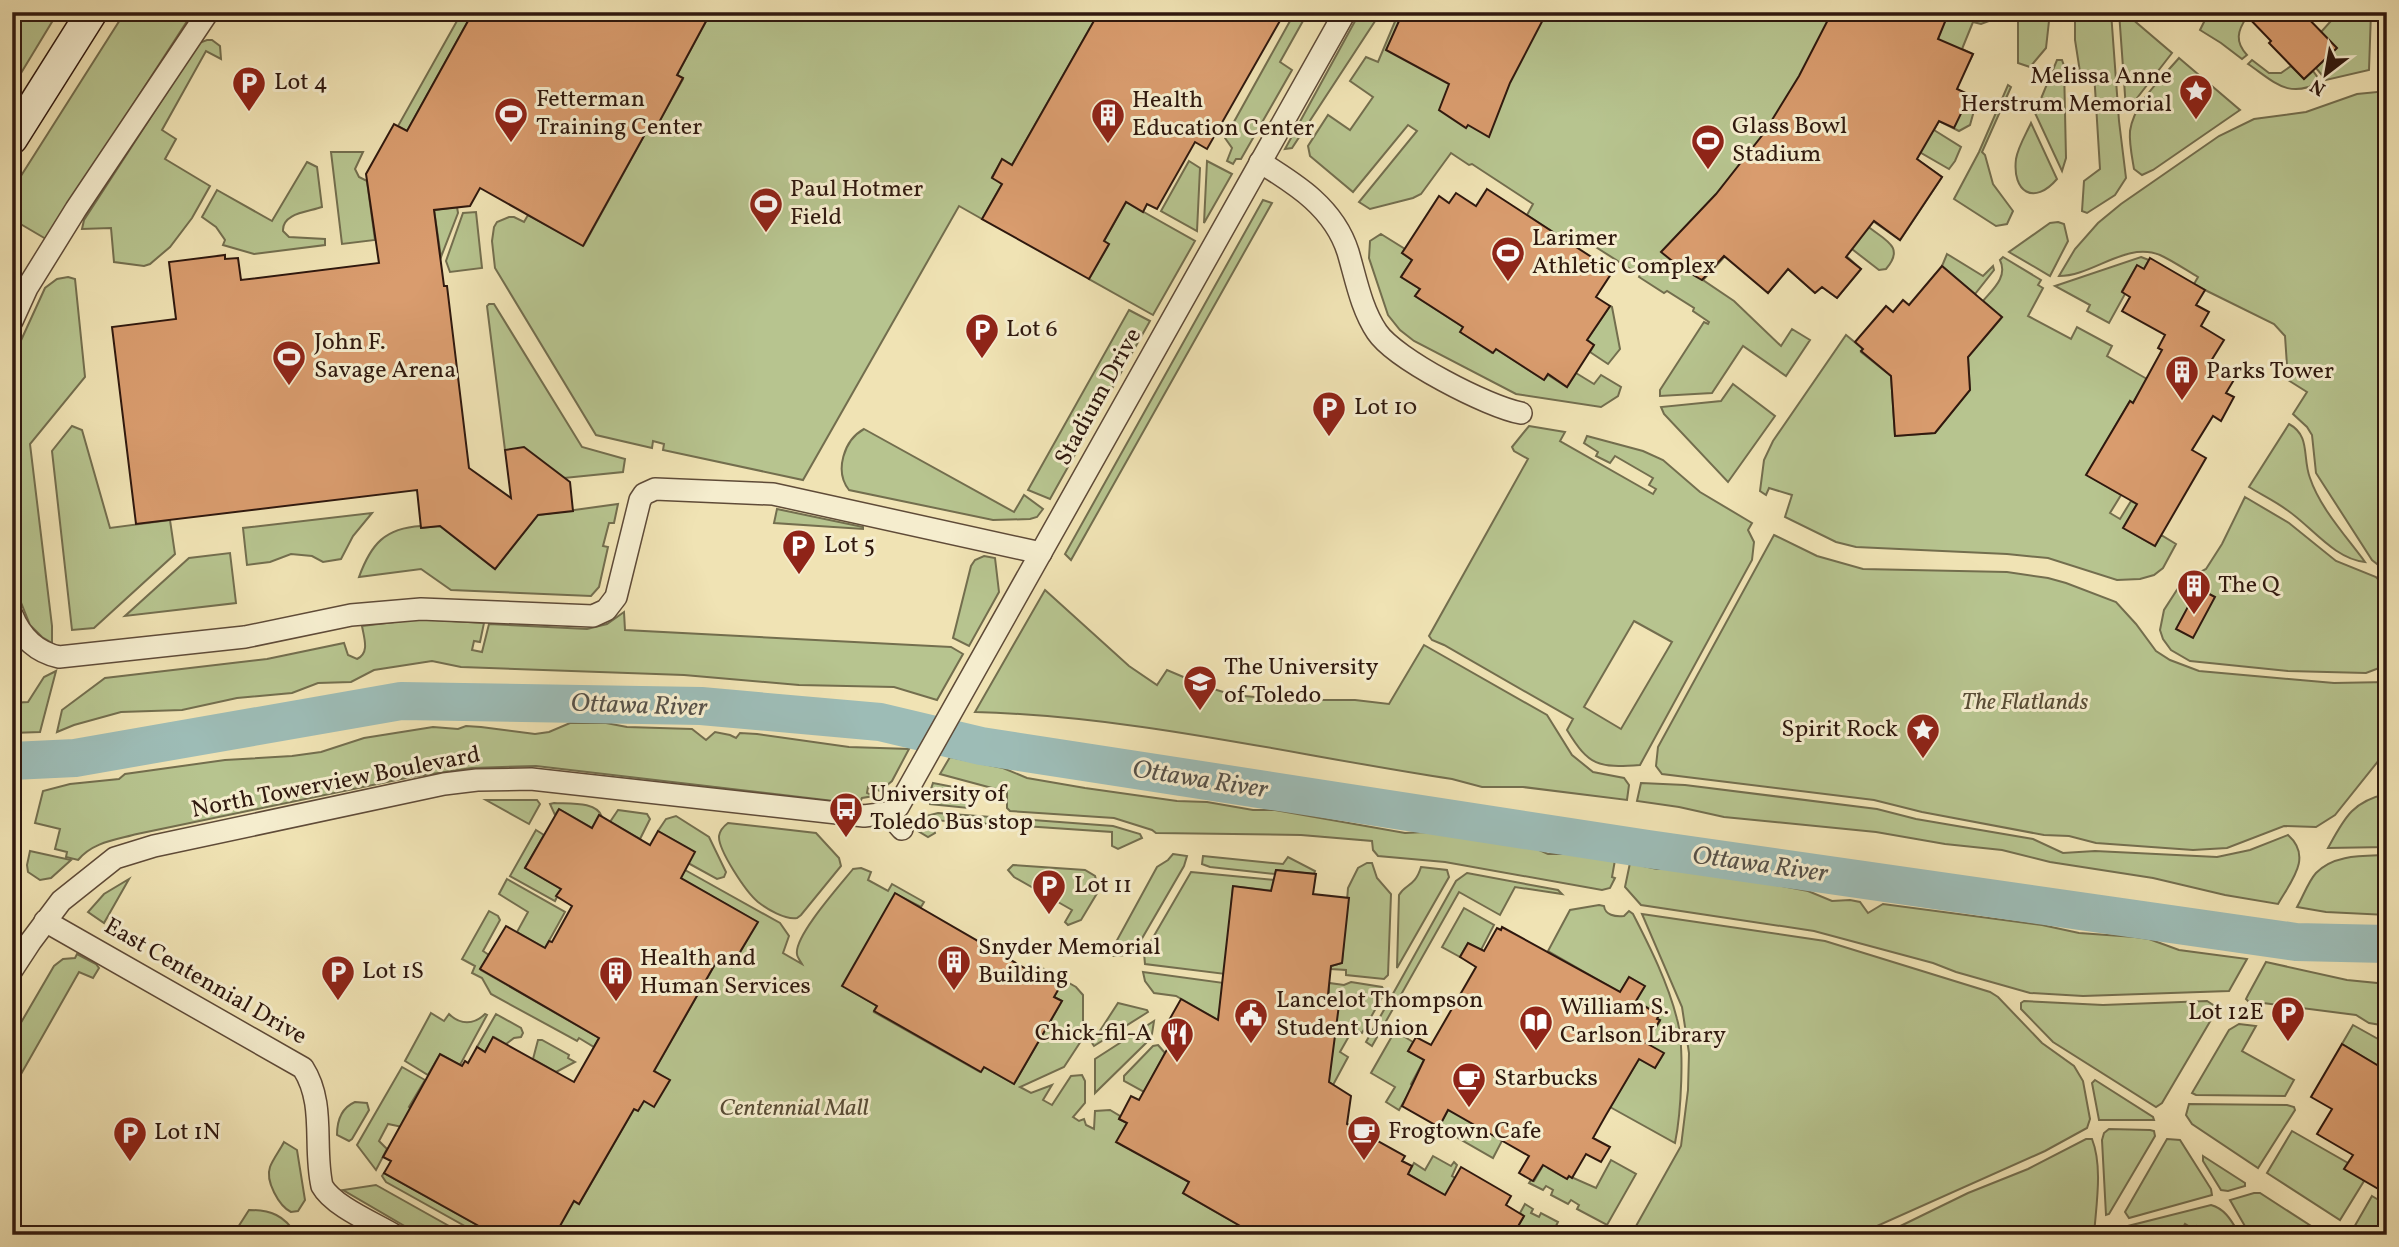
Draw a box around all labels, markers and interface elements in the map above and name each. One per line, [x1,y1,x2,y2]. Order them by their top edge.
north arrow [2290,38,2360,108]
place label: Melissa Anne Herstrum Memorial [1961,60,2172,122]
parking icon: Lot 4 [230,64,268,113]
place label: Lot 4 [274,66,328,100]
place icon: Melissa Anne Herstrum Memorial [2177,72,2215,121]
text: N [2305,72,2331,102]
place label: Fetterman Training Center [536,83,702,145]
place label: Health Education Center [1132,84,1314,146]
sports icon: Fetterman Training Center [492,95,530,144]
building icon: Health Education Center [1089,96,1127,145]
place label: Glass Bowl Stadium [1732,110,1847,172]
sports icon: Glass Bowl Stadium [1689,122,1727,171]
place label: Paul Hotmer Field [790,173,923,235]
sports icon: Paul Hotmer Field [747,185,785,234]
place label: Larimer Athletic Complex [1532,222,1715,284]
sports icon: Larimer Athletic Complex [1489,234,1527,283]
parking icon: Lot 6 [963,311,1001,360]
place label: Lot 6 [1006,313,1058,347]
street label: Stadium Drive [1047,322,1151,472]
place label: John F. Savage Arena [314,326,456,388]
sports icon: John F. Savage Arena [270,338,308,387]
building icon: Parks Tower [2163,353,2201,402]
place label: Parks Tower [2206,355,2334,389]
parking icon: Lot 10 [1310,389,1348,438]
place label: Lot 10 [1354,391,1417,425]
parking icon: Lot 5 [780,527,818,576]
place label: Lot 5 [824,529,875,563]
building icon: The Q [2175,567,2213,616]
place label: The Q [2218,569,2281,603]
place label: The University of Toledo [1224,651,1379,713]
school or university icon: The University of Toledo [1181,663,1219,712]
water label: Ottawa River [570,686,708,726]
park label: The Flatlands [1962,686,2089,720]
place icon: Spirit Rock [1904,711,1942,760]
place label: Spirit Rock [1781,713,1898,747]
street label: North Towerview Boulevard [189,738,483,828]
water label: Ottawa River [1130,752,1271,809]
place label: University of Toledo Bus stop [870,778,1033,840]
bus stop icon: University of Toledo Bus stop [827,790,865,839]
water label: Ottawa River [1690,838,1831,892]
parking icon: Lot 11 [1030,867,1068,916]
place label: Lot 11 [1074,869,1132,903]
street label: East Centennial Drive [97,910,313,1054]
place label: Snyder Memorial Building [978,931,1161,993]
place label: Health and Human Services [640,942,811,1004]
building icon: Snyder Memorial Building [935,943,973,992]
parking icon: Lot 1S [319,953,357,1002]
building icon: Health and Human Services [597,954,635,1003]
place label: Lot 1S [362,955,424,989]
place label: Lancelot Thompson Student Union [1276,984,1483,1046]
place label: William S. Carlson Library [1560,991,1726,1053]
parking icon: Lot 12E [2269,994,2307,1043]
public building icon: Lancelot Thompson Student Union [1232,996,1270,1045]
place label: Lot 12E [2188,996,2264,1030]
library icon: William S. Carlson Library [1517,1003,1555,1052]
restaurant icon: Chick-fil-A [1158,1015,1196,1064]
place label: Chick-fil-A [1035,1017,1152,1051]
cafe icon: Starbucks [1450,1060,1488,1109]
place label: Starbucks [1494,1062,1598,1096]
park label: Centennial Mall [719,1092,869,1126]
cafe icon: Frogtown Cafe [1345,1113,1383,1162]
parking icon: Lot 1N [111,1114,149,1163]
place label: Frogtown Cafe [1388,1115,1541,1149]
place label: Lot 1N [154,1116,221,1150]

